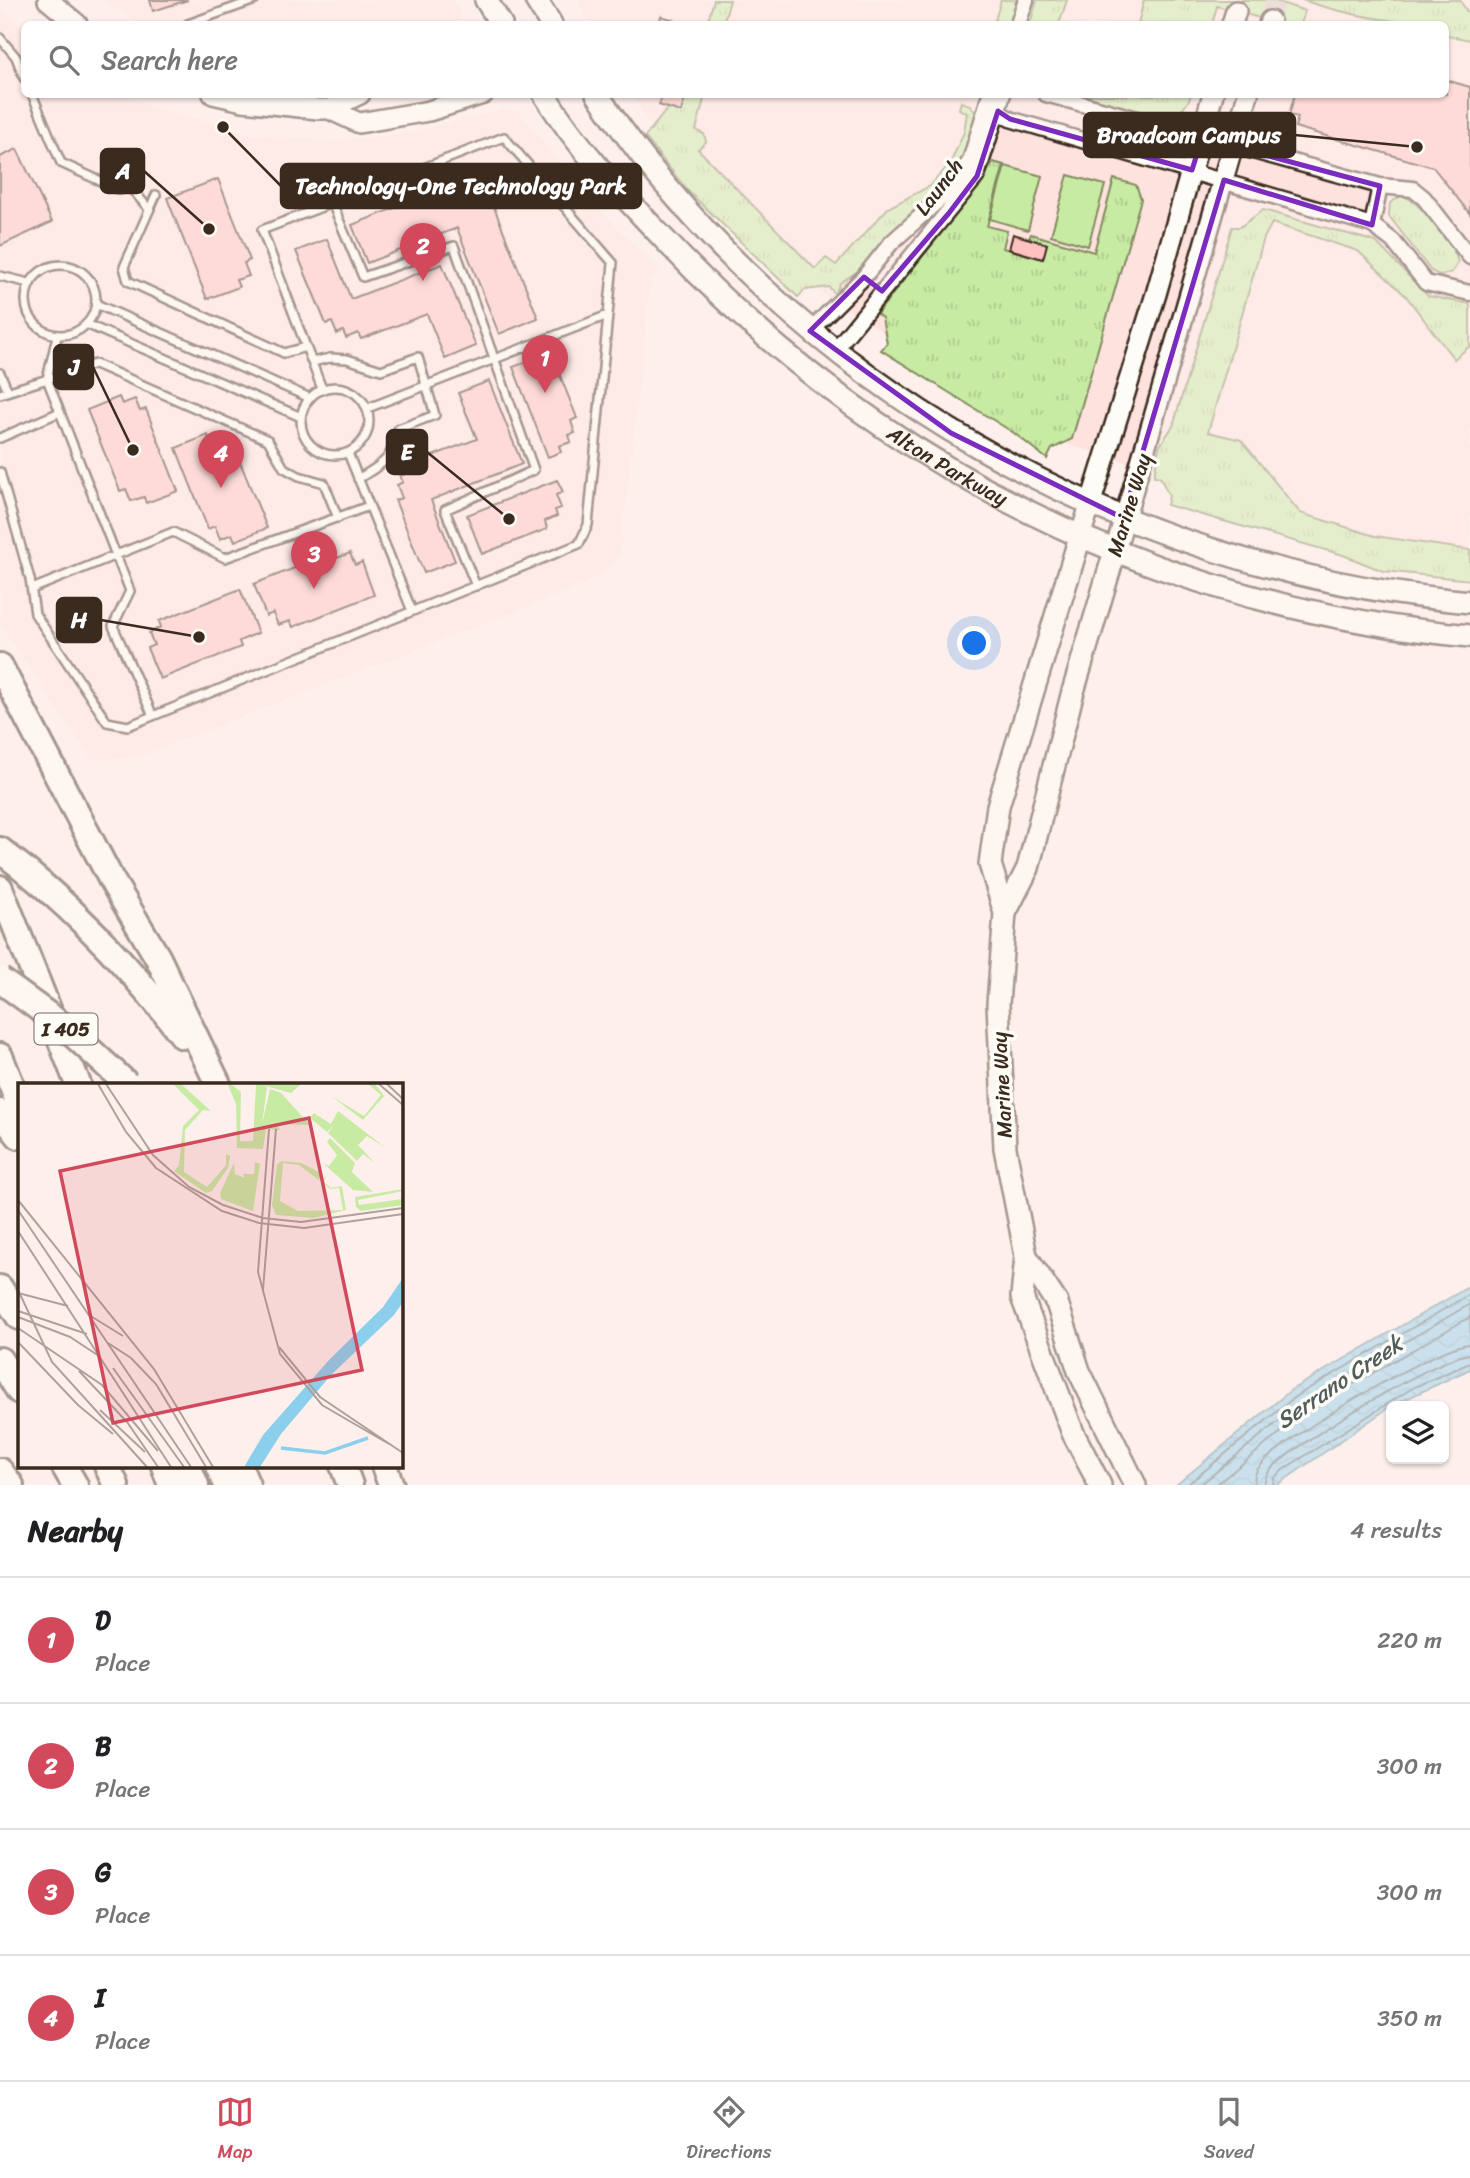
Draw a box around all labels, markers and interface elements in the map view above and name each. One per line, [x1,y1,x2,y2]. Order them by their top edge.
search box [21,21,1449,98]
text: Search here [101,37,238,83]
icon: search [45,41,83,79]
callout: Broadcom Campus [1084,113,1295,157]
text: Broadcom Campus [1097,115,1283,156]
callout: A [101,149,144,193]
street label: Launch [904,150,974,224]
text: A [114,151,131,192]
callout: Technology-One Technology Park [281,164,641,208]
text: Technology-One Technology Park [295,166,627,207]
pin: 2 [400,223,446,281]
pin: 1 [522,335,568,393]
callout: J [54,345,93,389]
text: J [67,347,81,388]
street label: Alton Parkway [878,415,1015,517]
pin: 4 [198,430,244,488]
callout: E [387,430,427,474]
text: E [401,432,416,473]
street label: Marine Way [1095,448,1163,561]
pin: 3 [291,531,337,589]
callout: H [57,598,101,642]
text: H [70,600,88,641]
your location [957,626,991,660]
road number: I 405 [34,1014,98,1044]
street label: Marine Way [980,1031,1024,1139]
inset map [18,1083,402,1468]
water label: Serrano Creek [1267,1323,1414,1440]
map controls [1386,1401,1449,1464]
button: layers [1386,1401,1449,1464]
text: Nearby [28,1504,123,1558]
text: 4 results [1350,1510,1442,1551]
text: D [95,1597,111,1643]
text: 1 [46,1620,56,1661]
text: 220 m [1377,1620,1442,1661]
text: Place [95,1643,150,1684]
text: B [95,1723,111,1769]
text: 2 [44,1746,58,1787]
text: 300 m [1377,1746,1442,1787]
text: Place [95,1769,150,1810]
text: G [95,1849,111,1895]
text: 3 [45,1872,57,1913]
text: 300 m [1377,1872,1442,1913]
text: Place [95,1895,150,1936]
text: I [95,1975,105,2021]
text: 4 [44,1998,58,2039]
text: 350 m [1377,1998,1442,2039]
text: Place [95,2021,150,2062]
tab: Map [216,2093,254,2168]
tab: Directions [686,2093,772,2168]
tab: Saved [1204,2093,1254,2168]

